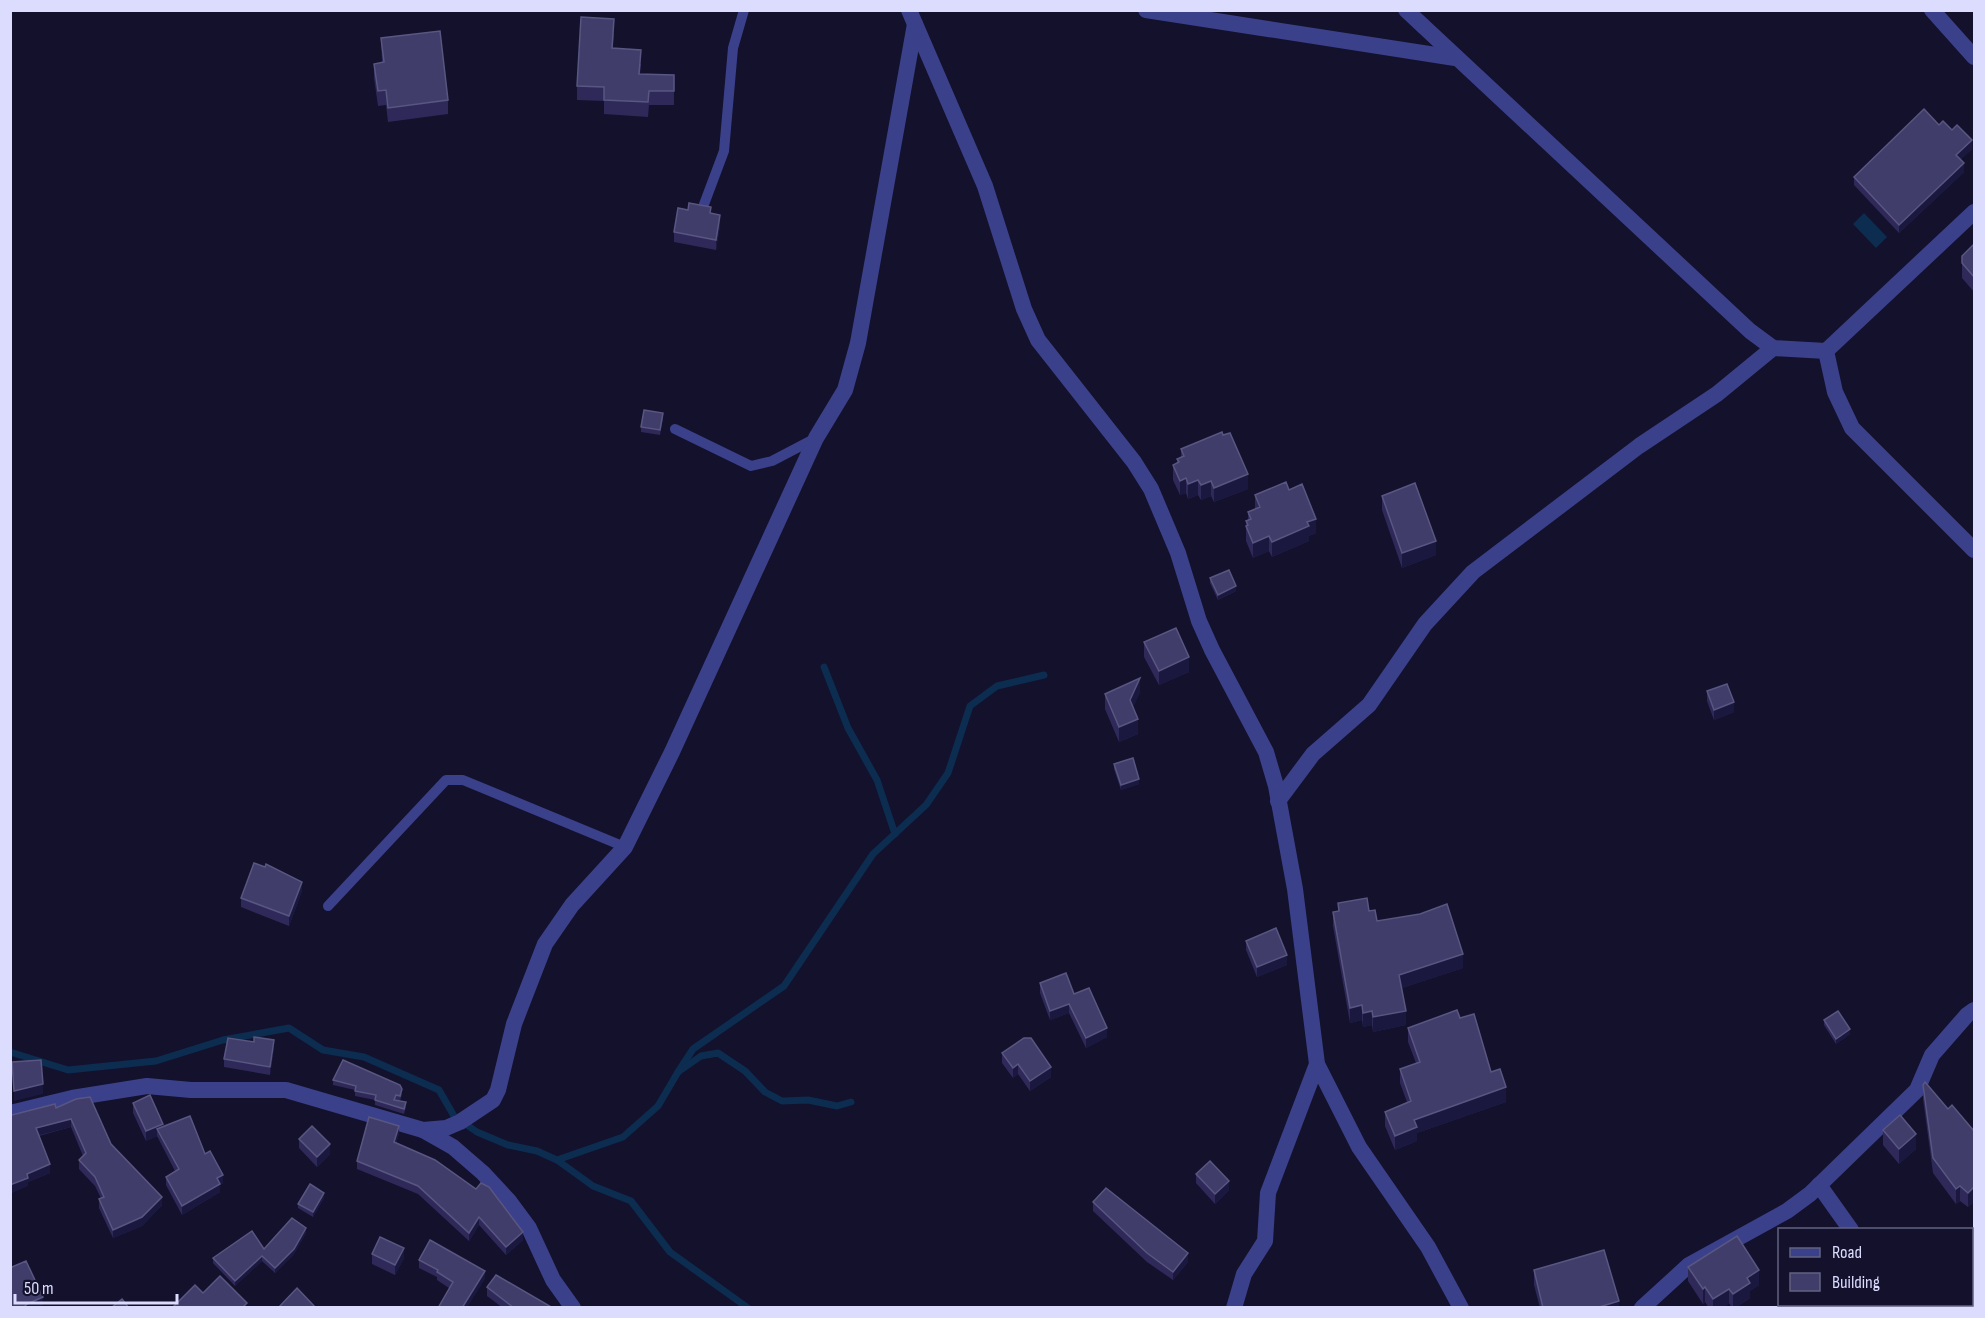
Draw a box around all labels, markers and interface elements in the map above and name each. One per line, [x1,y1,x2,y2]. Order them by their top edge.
legend [1778,1228,1973,1306]
text: Road [1832,1242,1862,1263]
scale bar [15,1267,177,1305]
text: Building [1832,1272,1880,1293]
text: 50 m [24,1278,54,1299]

